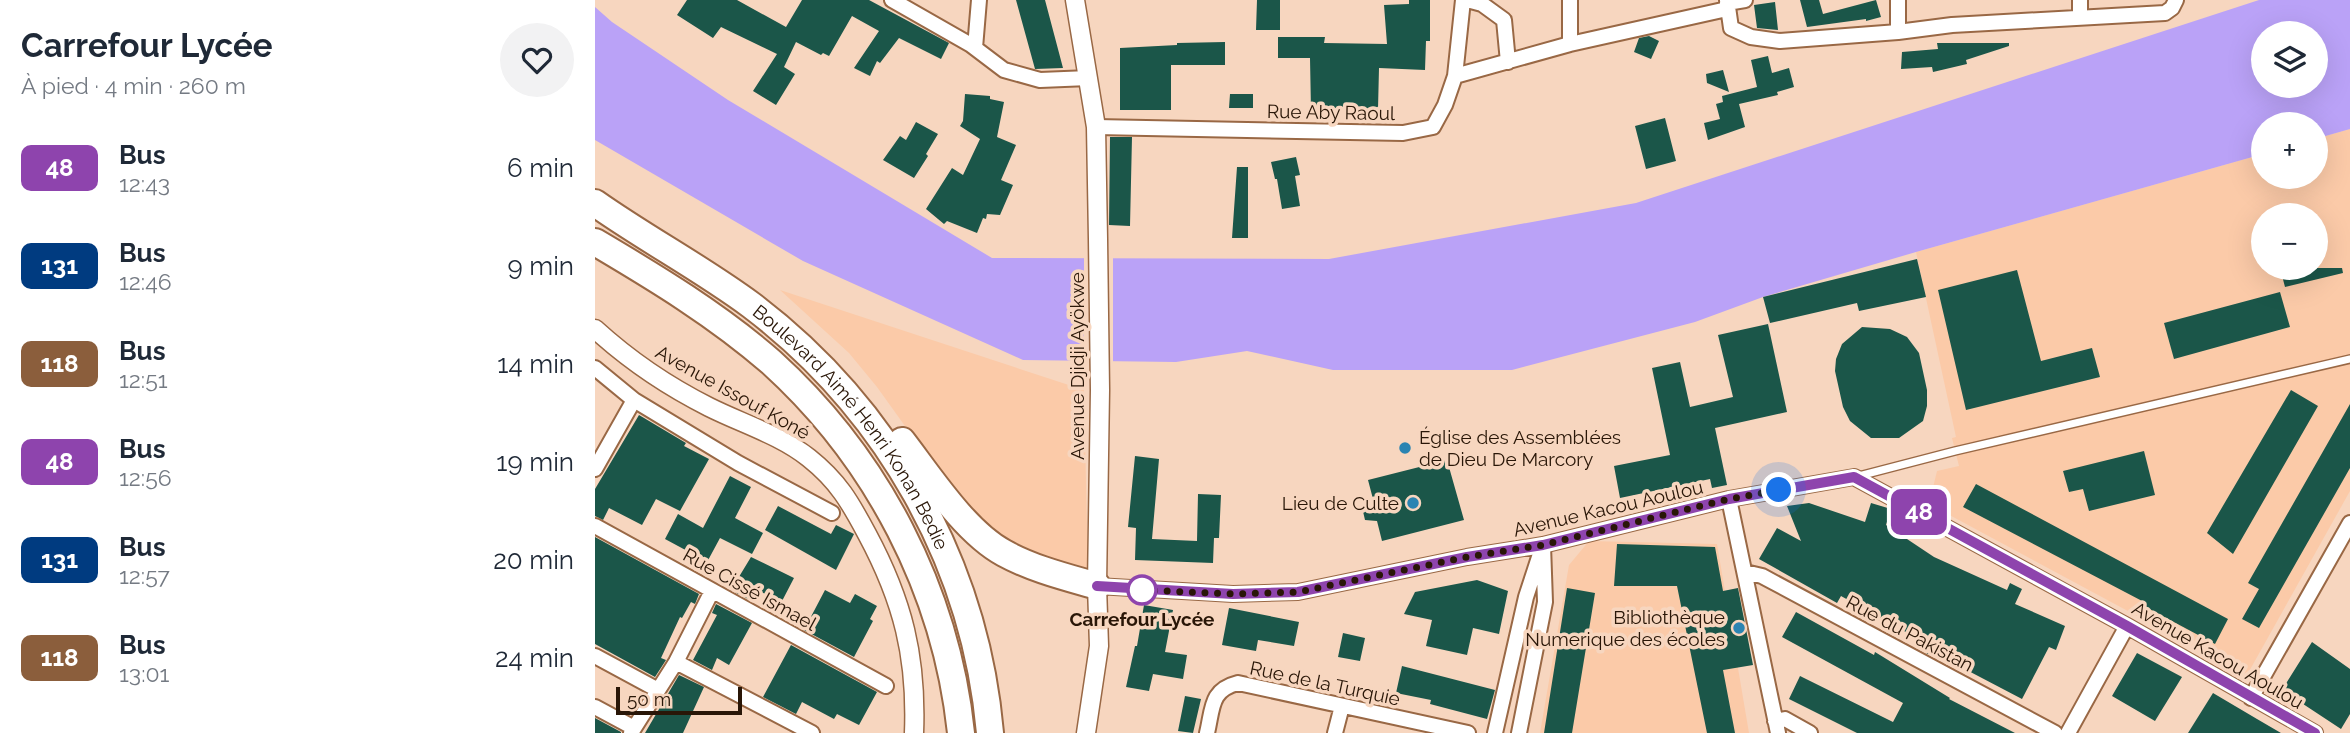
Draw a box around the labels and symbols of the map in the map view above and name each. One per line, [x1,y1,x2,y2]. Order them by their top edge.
street label: Rue Aby Raoul [1267,100,1396,124]
street label: Avenue Djidji Ayökwe [1066,272,1088,460]
street label: Boulevard Aimé Henri Konan Bedie [749,300,953,553]
street label: Avenue Issouf Koné [652,340,814,444]
place label: Église des Assemblées de Dieu De Marcory [1419,426,1621,470]
marker: Église des Assemblées de Dieu De Marcory [1397,440,1413,456]
your location [1761,472,1796,507]
street label: Avenue Kacou Aoulou [1511,475,1705,541]
line badge: 48 [1887,489,1951,535]
place label: Lieu de Culte [1282,492,1399,514]
marker: Lieu de Culte [1405,495,1421,511]
street label: Rue Cissé Ismael [680,543,821,635]
marker: Carrefour Lycée [1127,575,1157,605]
street label: Rue du Pakistan [1843,590,1977,676]
street label: Avenue Kacou Aoulou [2128,597,2308,713]
place label: Bibliothèque Numerique des écoles [1525,606,1725,650]
place label: Carrefour Lycée [1070,608,1214,630]
marker: Bibliothèque Numerique des écoles [1731,620,1747,636]
street label: Rue de la Turquie [1248,656,1402,710]
scale bar [616,684,742,716]

